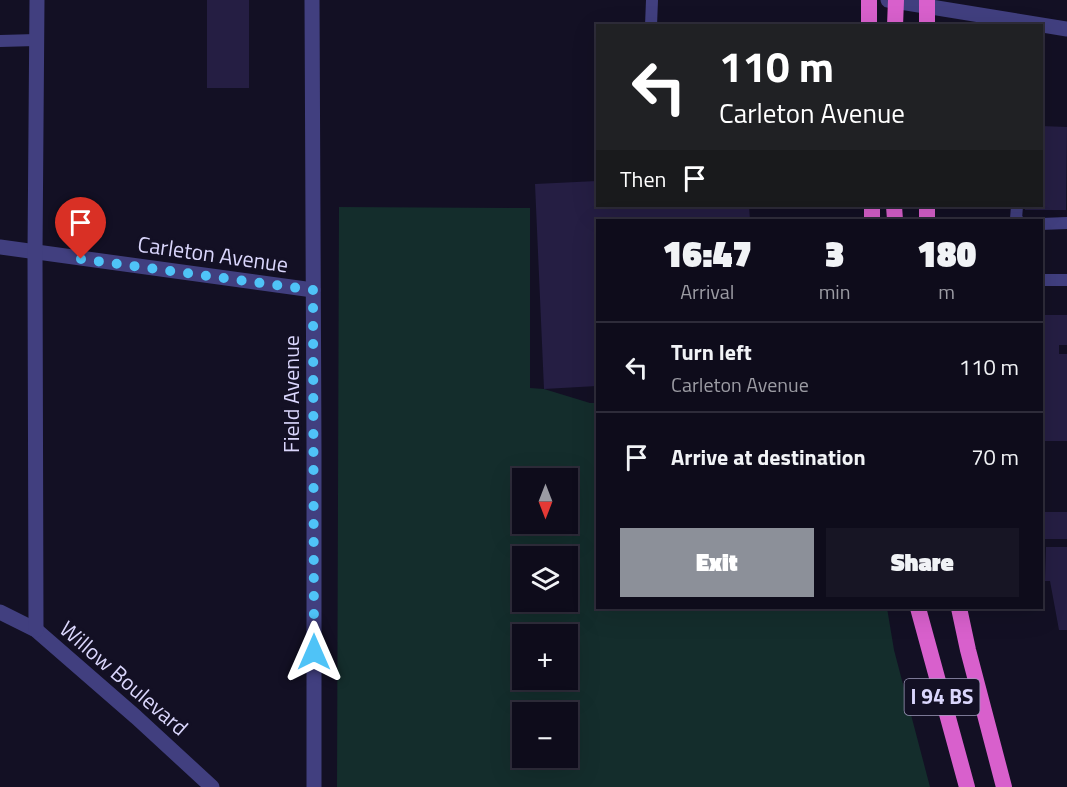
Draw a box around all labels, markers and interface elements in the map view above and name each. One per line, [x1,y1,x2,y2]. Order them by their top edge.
text: 110 m [719,34,834,98]
icon: left [620,48,698,126]
text: Carleton Avenue [719,92,905,133]
text: Then [620,162,666,196]
icon: arrive [678,162,711,195]
pin [55,197,106,259]
icon: arrive [64,206,97,239]
text: 16:47 [663,226,752,281]
text: 3 [825,226,844,281]
text: 180 [917,226,976,281]
street label: Carleton Avenue [136,227,290,281]
text: Arrival [680,276,734,307]
text: min [819,276,850,307]
text: m [938,276,955,307]
street label: Field Avenue [274,335,308,453]
text: Turn left [671,335,752,369]
text: 110 m [959,350,1019,384]
icon: left [620,351,653,384]
text: Carleton Avenue [671,369,809,400]
text: Arrive at destination [671,440,866,474]
text: 70 m [971,440,1019,474]
icon: arrive [620,441,653,474]
north arrow [512,468,578,534]
map controls [512,468,578,768]
button: Exit [620,528,814,597]
button: Share [826,528,1019,597]
button: layers [512,546,578,612]
street label: Willow Boulevard [52,612,196,744]
position arrow [282,620,346,684]
button: + [512,624,578,690]
road number: I 94 BS [904,679,980,715]
button: − [512,702,578,768]

